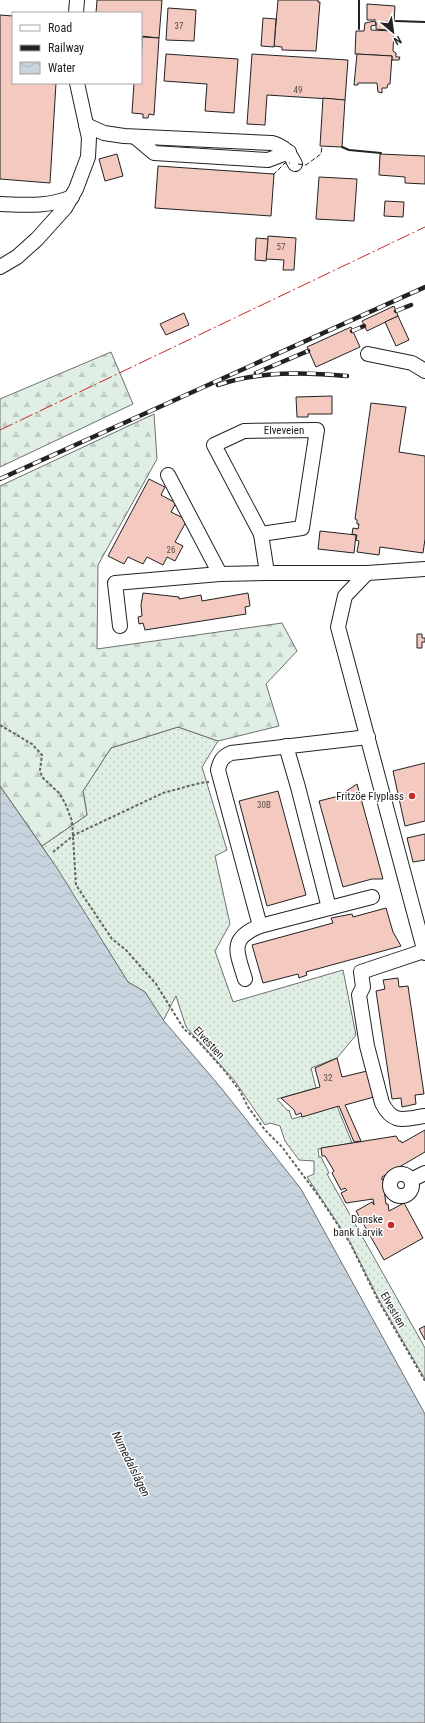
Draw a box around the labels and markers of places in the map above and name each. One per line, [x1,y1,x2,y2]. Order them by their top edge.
place label: Fritzöe Flyplass [336,790,404,803]
marker: Fritzöe Flyplass [407,791,417,801]
place label: Danske bank Larvik [333,1213,383,1239]
marker: Danske bank Larvik [386,1220,396,1230]

